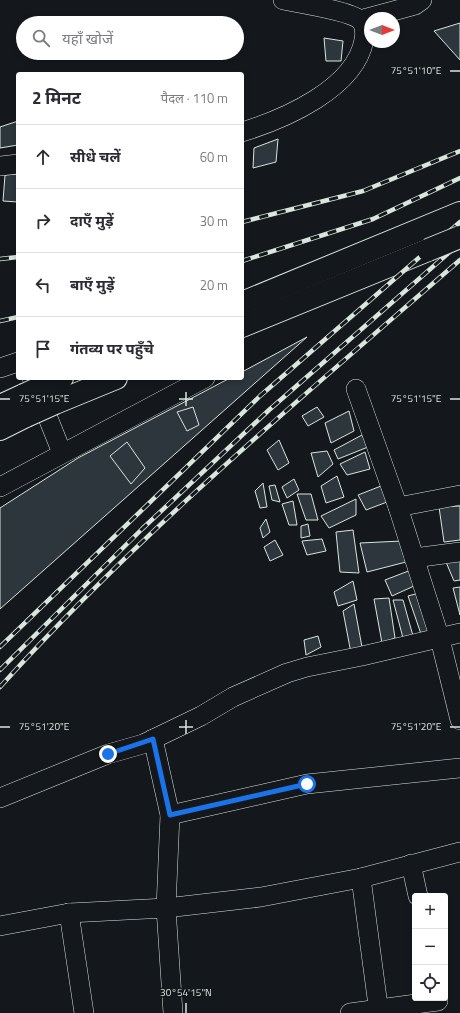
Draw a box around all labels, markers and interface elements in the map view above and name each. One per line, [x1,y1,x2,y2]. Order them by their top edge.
north arrow [364,12,400,48]
search box [16,16,244,60]
icon: search [30,27,52,49]
text: यहाँ खोजें [62,27,113,50]
text: 75°51'10"E [391,63,442,78]
text: 2 मिनट [32,85,81,111]
text: पैदल · 110 m [161,88,228,108]
text: सीधे चलें [70,145,121,168]
icon: ahead [32,146,54,168]
text: 60 m [200,147,228,167]
text: दाएँ मुड़ें [70,209,114,232]
icon: right [32,210,54,232]
text: 30 m [200,211,228,231]
text: बाएँ मुड़ें [70,273,114,296]
icon: left [32,274,54,296]
text: 20 m [200,275,228,295]
text: गंतव्य पर पहुँचे [70,337,154,360]
icon: arrive [32,338,54,360]
text: 75°51'15"E [19,391,70,406]
text: 75°51'15"E [391,391,442,406]
text: 75°51'20"E [19,719,70,734]
text: 75°51'20"E [391,719,442,734]
route end [99,745,117,763]
route start [298,775,316,793]
map controls [412,893,448,1001]
button: + [412,893,448,929]
button: − [412,929,448,965]
button: locate [412,965,448,1001]
text: 30°54'15"N [160,985,212,1000]

